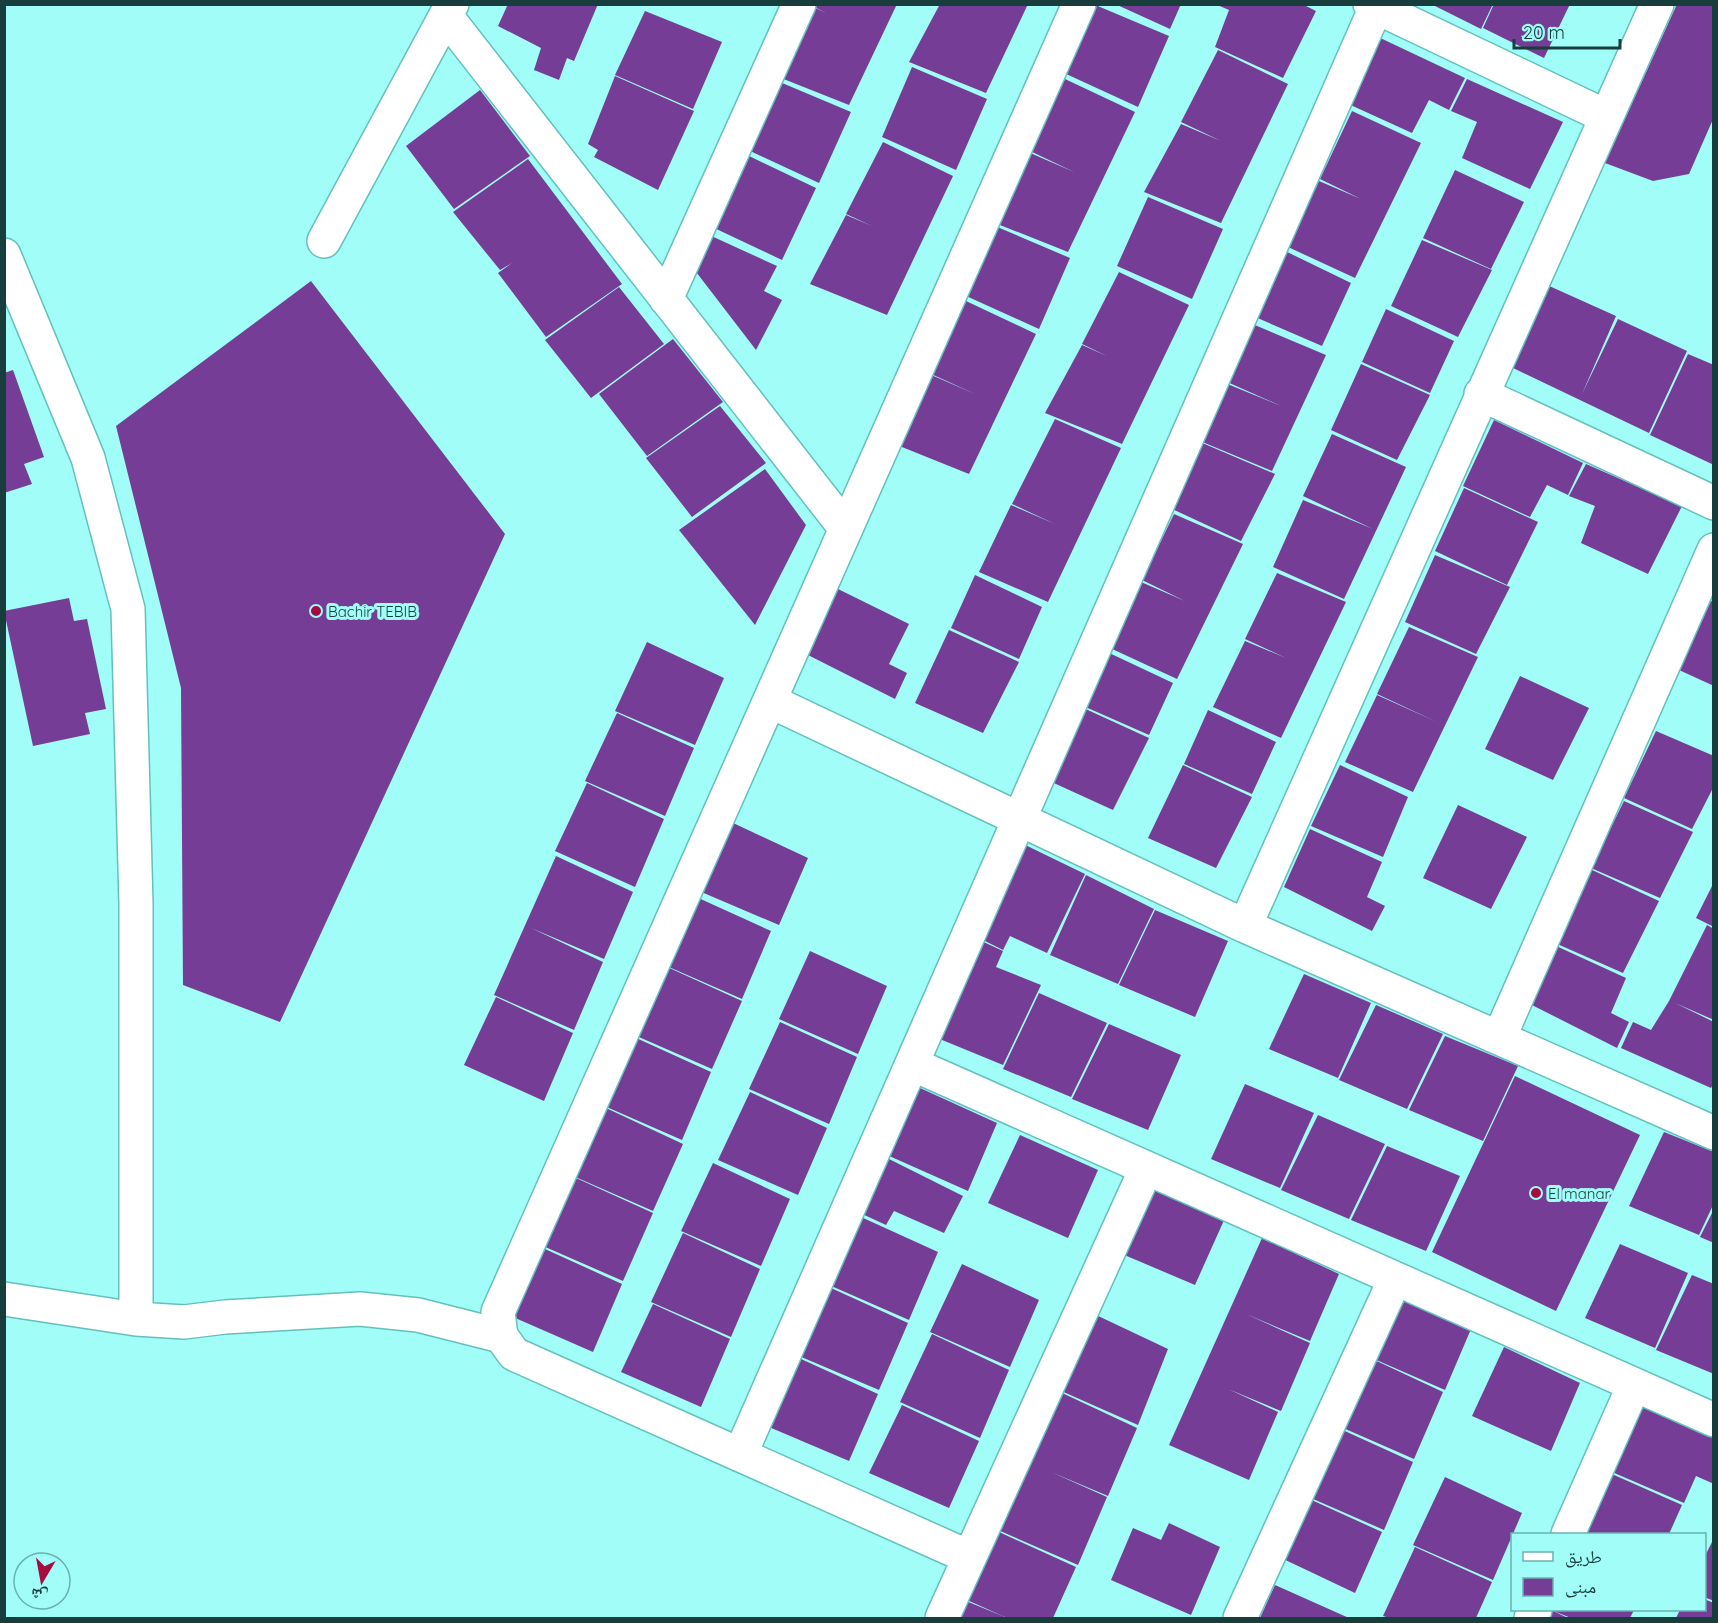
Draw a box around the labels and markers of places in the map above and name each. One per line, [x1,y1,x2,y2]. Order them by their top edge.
place label: Bachir TEBIB [328,602,417,621]
marker: Bachir TEBIB [309,604,323,618]
place label: El manar [1548,1184,1611,1203]
marker: El manar [1529,1186,1543,1200]

